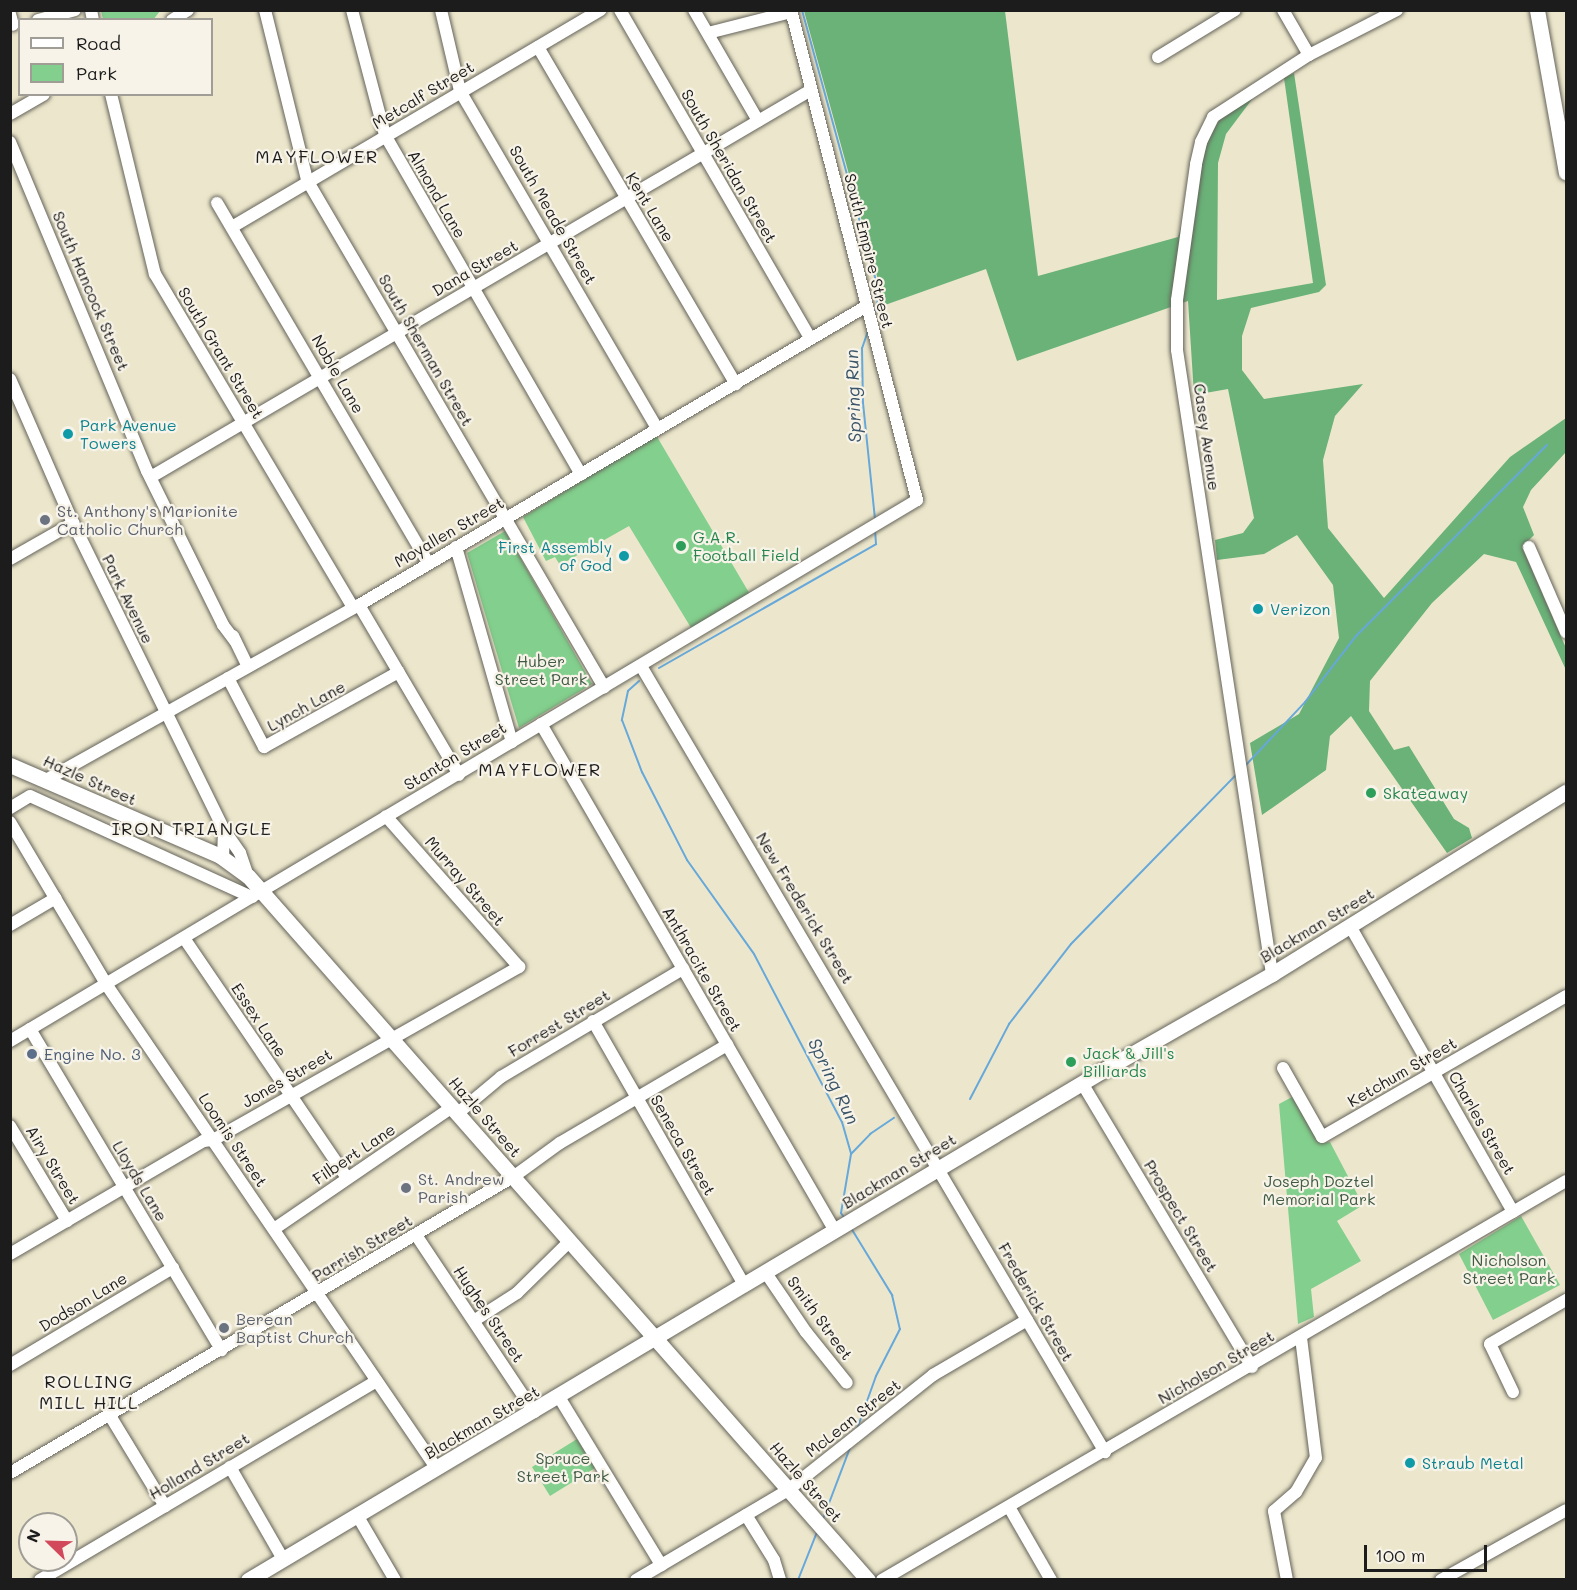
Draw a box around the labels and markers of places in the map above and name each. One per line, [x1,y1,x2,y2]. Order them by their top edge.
place label: Park Avenue Towers [80,415,177,453]
marker: Park Avenue Towers [61,427,75,441]
place label: St. Anthony's Marionite Catholic Church [57,501,238,539]
marker: St. Anthony's Marionite Catholic Church [38,513,52,527]
place label: G.A.R. Football Field [693,527,799,565]
place label: First Assembly of God [498,537,612,575]
marker: G.A.R. Football Field [674,539,688,553]
marker: First Assembly of God [617,549,631,563]
place label: Verizon [1270,599,1330,619]
marker: Verizon [1251,602,1265,616]
place label: Skateaway [1383,783,1468,803]
marker: Skateaway [1364,786,1378,800]
place label: Jack & Jill's Billiards [1083,1043,1174,1081]
place label: Engine No. 3 [44,1044,141,1064]
marker: Engine No. 3 [25,1047,39,1061]
marker: Jack & Jill's Billiards [1064,1055,1078,1069]
place label: St. Andrew Parish [418,1169,504,1207]
marker: St. Andrew Parish [399,1181,413,1195]
place label: Berean Baptist Church [236,1309,353,1347]
marker: Berean Baptist Church [217,1321,231,1335]
place label: Straub Metal [1422,1453,1524,1473]
marker: Straub Metal [1403,1456,1417,1470]

